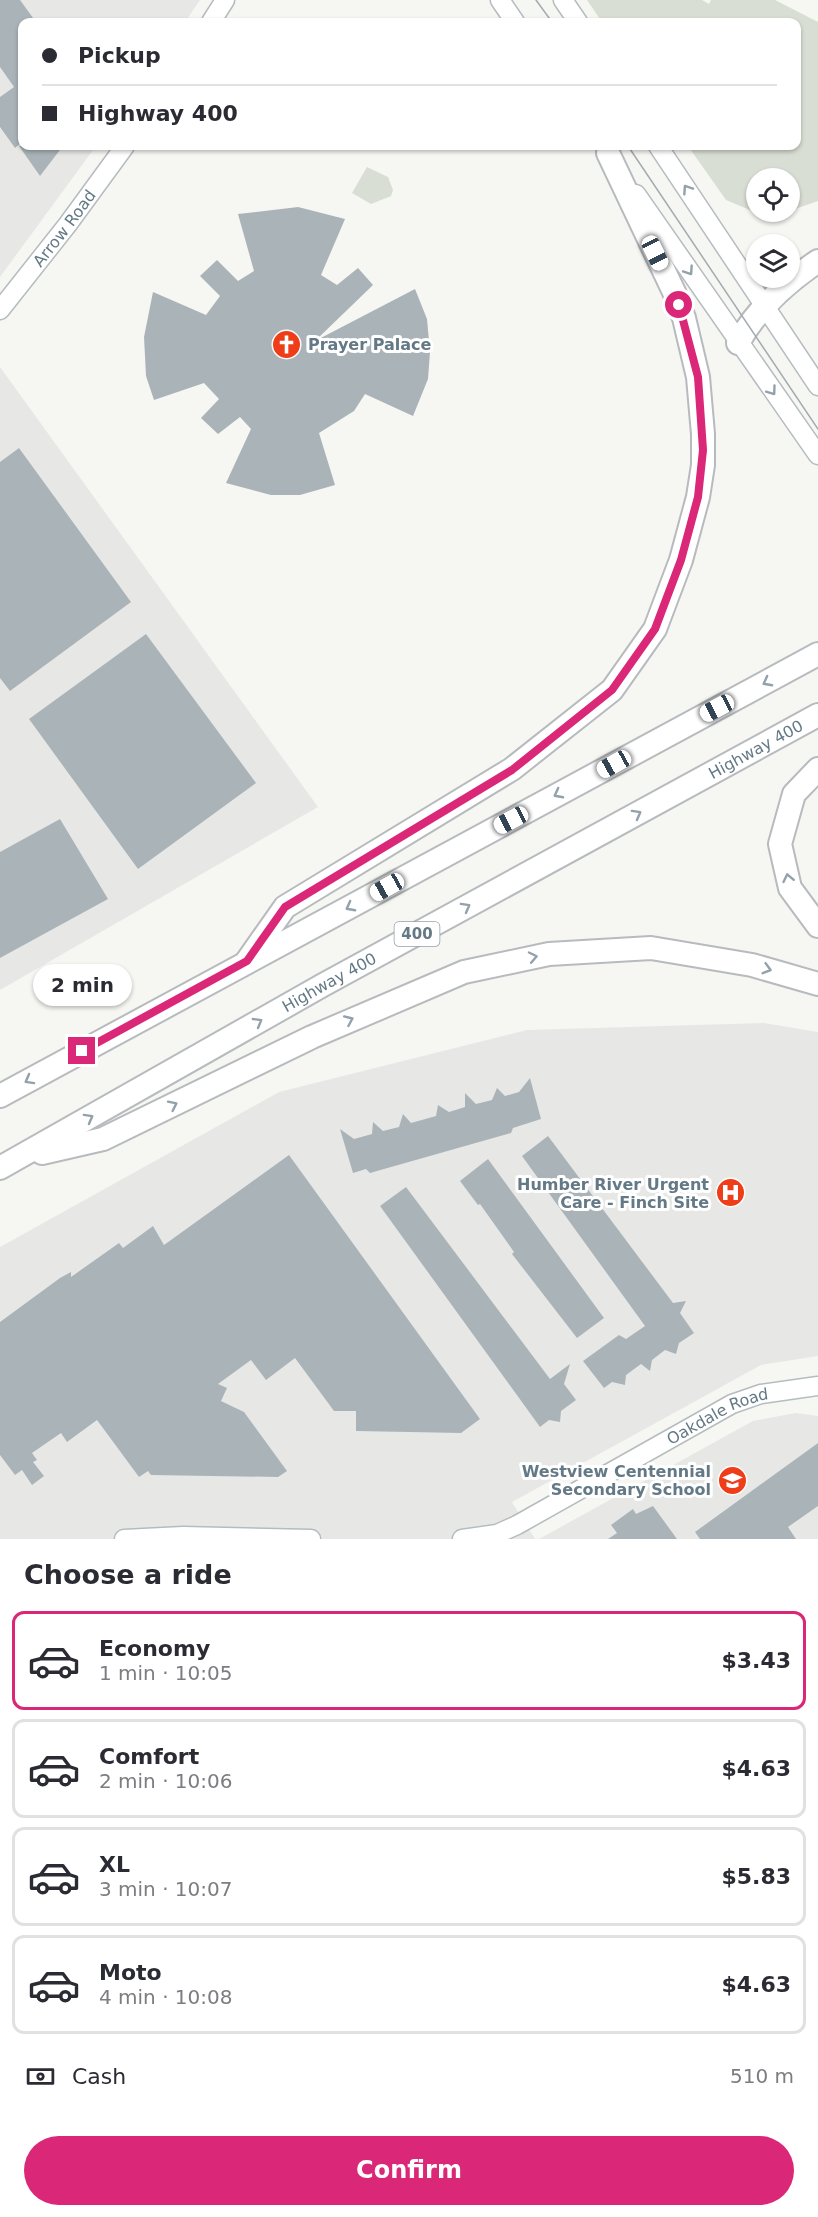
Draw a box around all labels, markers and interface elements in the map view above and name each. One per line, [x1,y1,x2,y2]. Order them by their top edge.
text: Pickup [78,43,161,68]
text: Highway 400 [78,101,238,126]
map controls [746,168,800,288]
button: locate [746,168,800,222]
one-way arrow [683,185,695,195]
street label: Arrow Road [29,186,100,271]
car [639,233,671,273]
button: layers [746,234,800,288]
one-way arrow [682,264,693,275]
route start [665,291,692,318]
church icon: Prayer Palace [271,328,303,360]
place label: Prayer Palace [308,335,432,354]
one-way arrow [765,384,776,395]
one-way arrow [762,675,773,686]
car [697,692,737,724]
street label: Highway 400 [705,716,806,783]
car [594,747,634,781]
one-way arrow [554,787,564,798]
car [491,804,531,836]
one-way arrow [631,810,641,821]
car [367,870,407,904]
one-way arrow [782,873,795,883]
one-way arrow [345,900,356,911]
one-way arrow [460,903,470,914]
road number: 400 [394,922,440,946]
street label: Highway 400 [279,949,380,1016]
one-way arrow [527,952,537,965]
one-way arrow [761,962,772,974]
callout: 2 min [32,964,132,1006]
text: 2 min [51,973,114,997]
one-way arrow [342,1016,353,1028]
one-way arrow [252,1018,263,1029]
route end [68,1037,95,1064]
one-way arrow [25,1073,36,1084]
one-way arrow [167,1100,178,1112]
one-way arrow [83,1114,93,1125]
place label: Humber River Urgent Care - Finch Site [517,1175,709,1212]
hospital icon: Humber River Urgent Care - Finch Site [714,1177,746,1209]
street label: Oakdale Road [663,1384,769,1449]
place label: Westview Centennial Secondary School [522,1462,711,1499]
school or university icon: Westview Centennial Secondary School [716,1464,748,1496]
text: Choose a ride [24,1559,232,1590]
icon: car [27,1634,81,1688]
text: Economy [99,1636,210,1661]
text: $3.43 [721,1648,791,1673]
text: 1 min · 10:05 [99,1661,233,1685]
icon: car [27,1742,81,1796]
text: Comfort [99,1744,199,1769]
text: $4.63 [721,1756,791,1781]
text: 2 min · 10:06 [99,1769,233,1793]
icon: car [27,1850,81,1904]
text: XL [99,1852,130,1877]
text: $5.83 [721,1864,791,1889]
text: 3 min · 10:07 [99,1877,233,1901]
icon: car [27,1958,81,2012]
text: Moto [99,1960,162,1985]
text: $4.63 [721,1972,791,1997]
text: 4 min · 10:08 [99,1985,233,2009]
icon: cash [24,2060,57,2093]
text: Cash [72,2064,126,2089]
text: 510 m [730,2064,794,2088]
button: Confirm [24,2136,794,2205]

